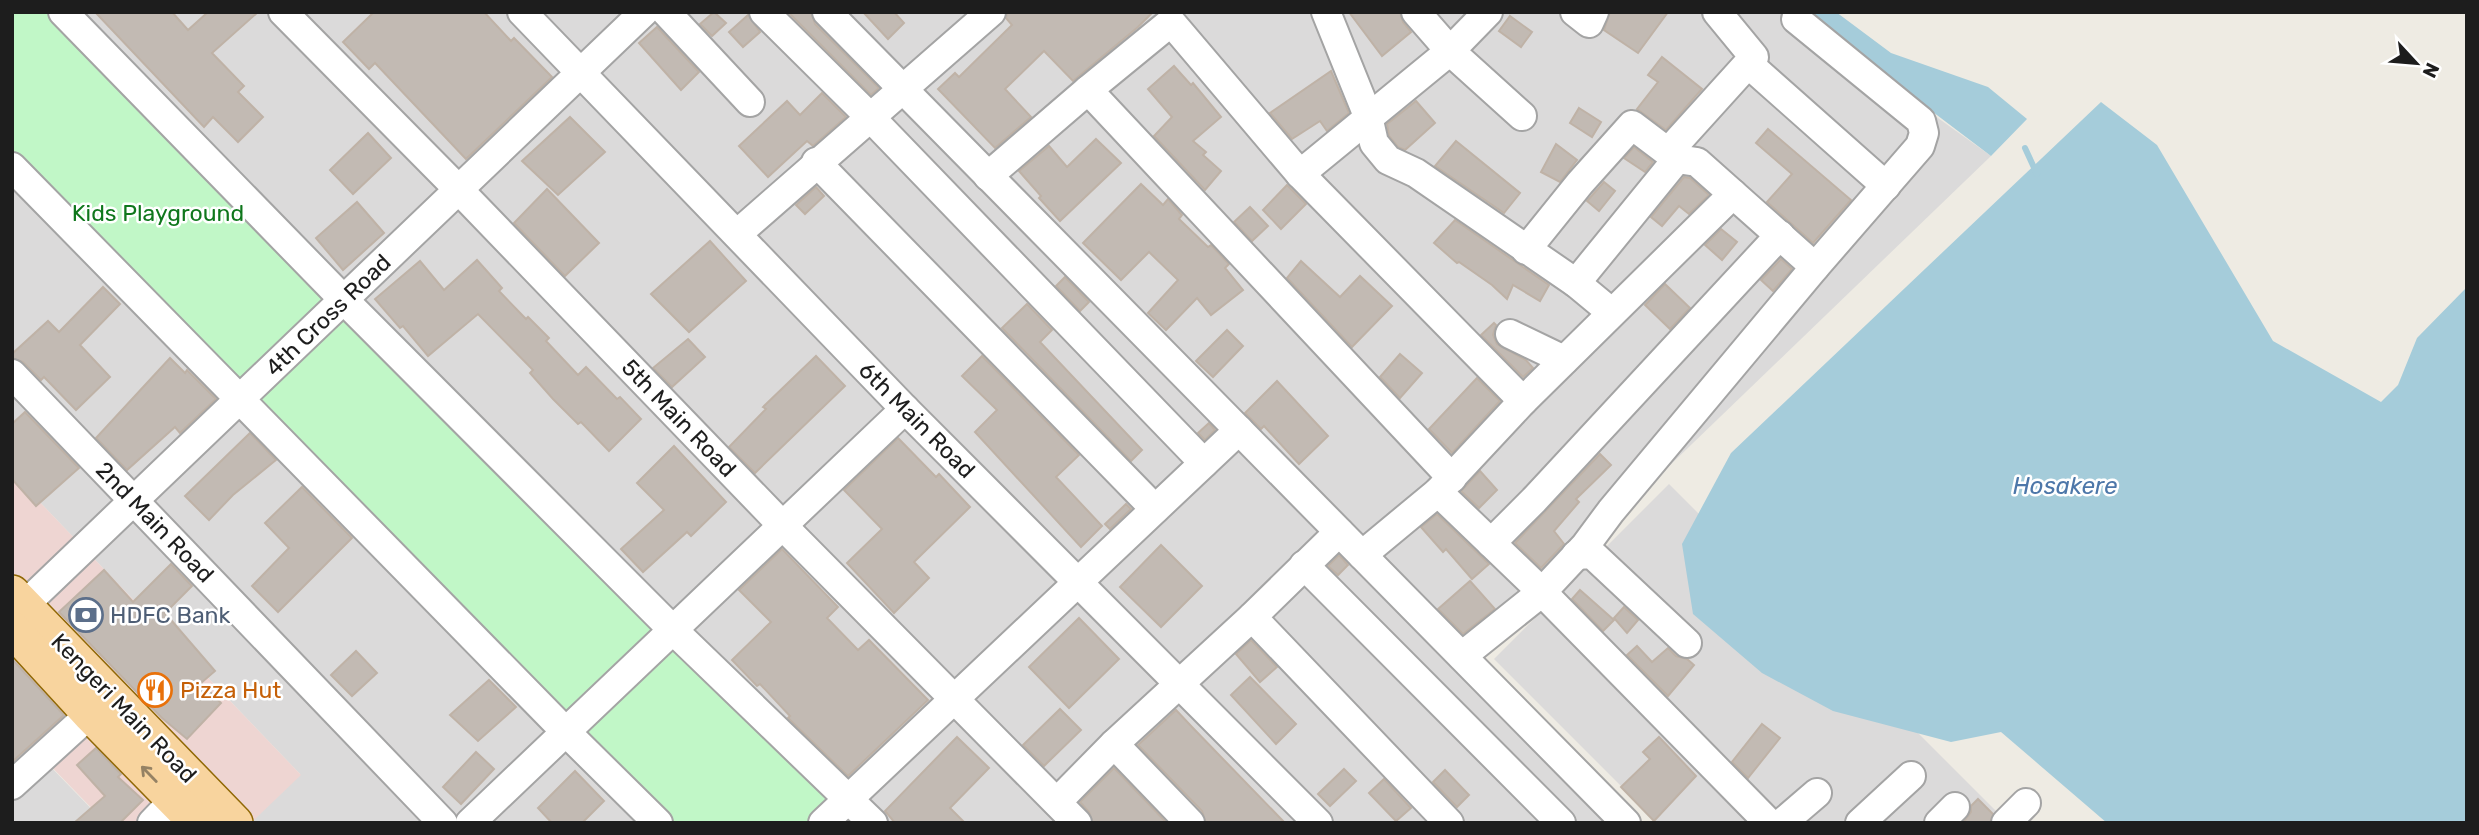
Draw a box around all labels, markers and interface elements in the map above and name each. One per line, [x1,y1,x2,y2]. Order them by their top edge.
north arrow [2381,28,2451,98]
text: N [2417,59,2444,81]
park label: Kids Playground [72,199,244,227]
street label: 4th Cross Road [259,248,397,382]
street label: 5th Main Road [616,353,742,483]
street label: 6th Main Road [853,356,981,484]
street label: 2nd Main Road [90,456,220,588]
water label: Hosakere [2013,472,2117,500]
bank icon: HDFC Bank [67,596,105,634]
place label: HDFC Bank [110,601,231,629]
street label: Kengeri Main Road [45,627,203,789]
restaurant icon: Pizza Hut [136,671,174,709]
place label: Pizza Hut [180,676,281,704]
one-way arrow [141,766,158,783]

